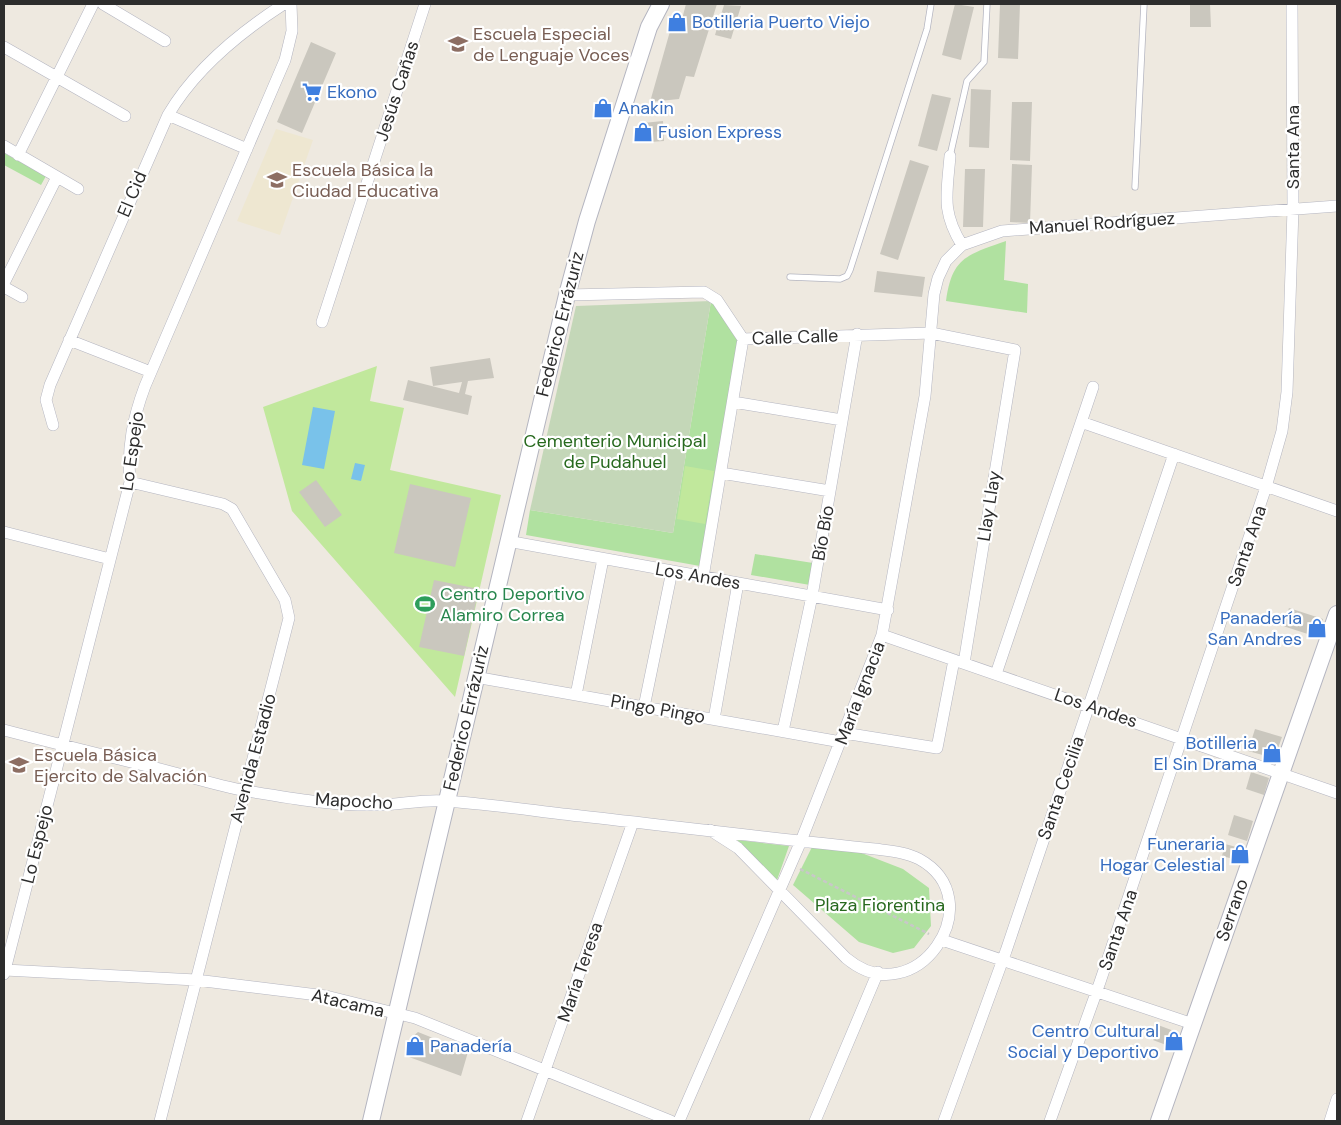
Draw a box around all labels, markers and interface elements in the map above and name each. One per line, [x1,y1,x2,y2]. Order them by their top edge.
place label: Botilleria Puerto Viejo [692,10,870,34]
shop icon: Botilleria Puerto Viejo [666,11,688,33]
place label: Escuela Especial de Lenguaje Voces [473,22,630,67]
school or university icon: Escuela Especial de Lenguaje Voces [447,33,469,55]
street label: Jesús Cañas [369,38,425,144]
place label: Ekono [327,80,377,104]
supermarket icon: Ekono [301,81,323,103]
place label: Anakin [618,96,674,120]
shop icon: Anakin [592,97,614,119]
street label: Santa Ana [1281,105,1305,189]
place label: Fusion Express [658,120,782,144]
shop icon: Fusion Express [632,121,654,143]
place label: Escuela Básica la Ciudad Educativa [292,158,439,203]
street label: El Cid [112,167,152,221]
school or university icon: Escuela Básica la Ciudad Educativa [266,169,288,191]
street label: Manuel Rodríguez [1028,206,1176,240]
street label: Federico Errázuriz [530,249,590,399]
street label: Calle Calle [751,323,839,351]
street label: Lo Espejo [115,410,149,492]
park label: Cementerio Municipal de Pudahuel [524,429,707,474]
street label: Llay Llay [972,469,1006,543]
street label: Santa Ana [1222,502,1272,590]
street label: Bío Bío [806,503,840,563]
street label: Los Andes [653,557,743,595]
place label: Centro Deportivo Alamiro Correa [440,582,585,627]
sports icon: Centro Deportivo Alamiro Correa [414,593,436,615]
place label: Panadería San Andres [1208,606,1302,651]
shop icon: Panadería San Andres [1306,617,1328,639]
street label: María Ignacia [829,638,891,748]
street label: Federico Errázuriz [438,643,494,793]
street label: Los Andes [1051,683,1141,733]
street label: Pingo Pingo [609,689,707,729]
street label: Avenida Estadio [224,691,282,825]
place label: Botilleria El Sin Drama [1153,731,1257,776]
street label: Santa Cecilia [1032,733,1090,843]
shop icon: Botilleria El Sin Drama [1261,742,1283,764]
place label: Escuela Básica Ejercito de Salvación [34,743,207,788]
school or university icon: Escuela Básica Ejercito de Salvación [8,754,30,776]
street label: Mapocho [314,787,394,815]
street label: Lo Espejo [16,802,58,886]
place label: Funeraria Hogar Celestial [1100,832,1225,877]
shop icon: Funeraria Hogar Celestial [1229,843,1251,865]
street label: Serrano [1210,875,1254,945]
street label: Santa Ana [1093,886,1143,974]
park label: Plaza Fiorentina [815,893,945,917]
street label: María Teresa [552,919,608,1025]
street label: Atacama [309,983,387,1023]
place label: Centro Cultural Social y Deportivo [1008,1019,1159,1064]
shop icon: Centro Cultural Social y Deportivo [1163,1030,1185,1052]
place label: Panadería [430,1034,512,1058]
shop icon: Panadería [404,1035,426,1057]

